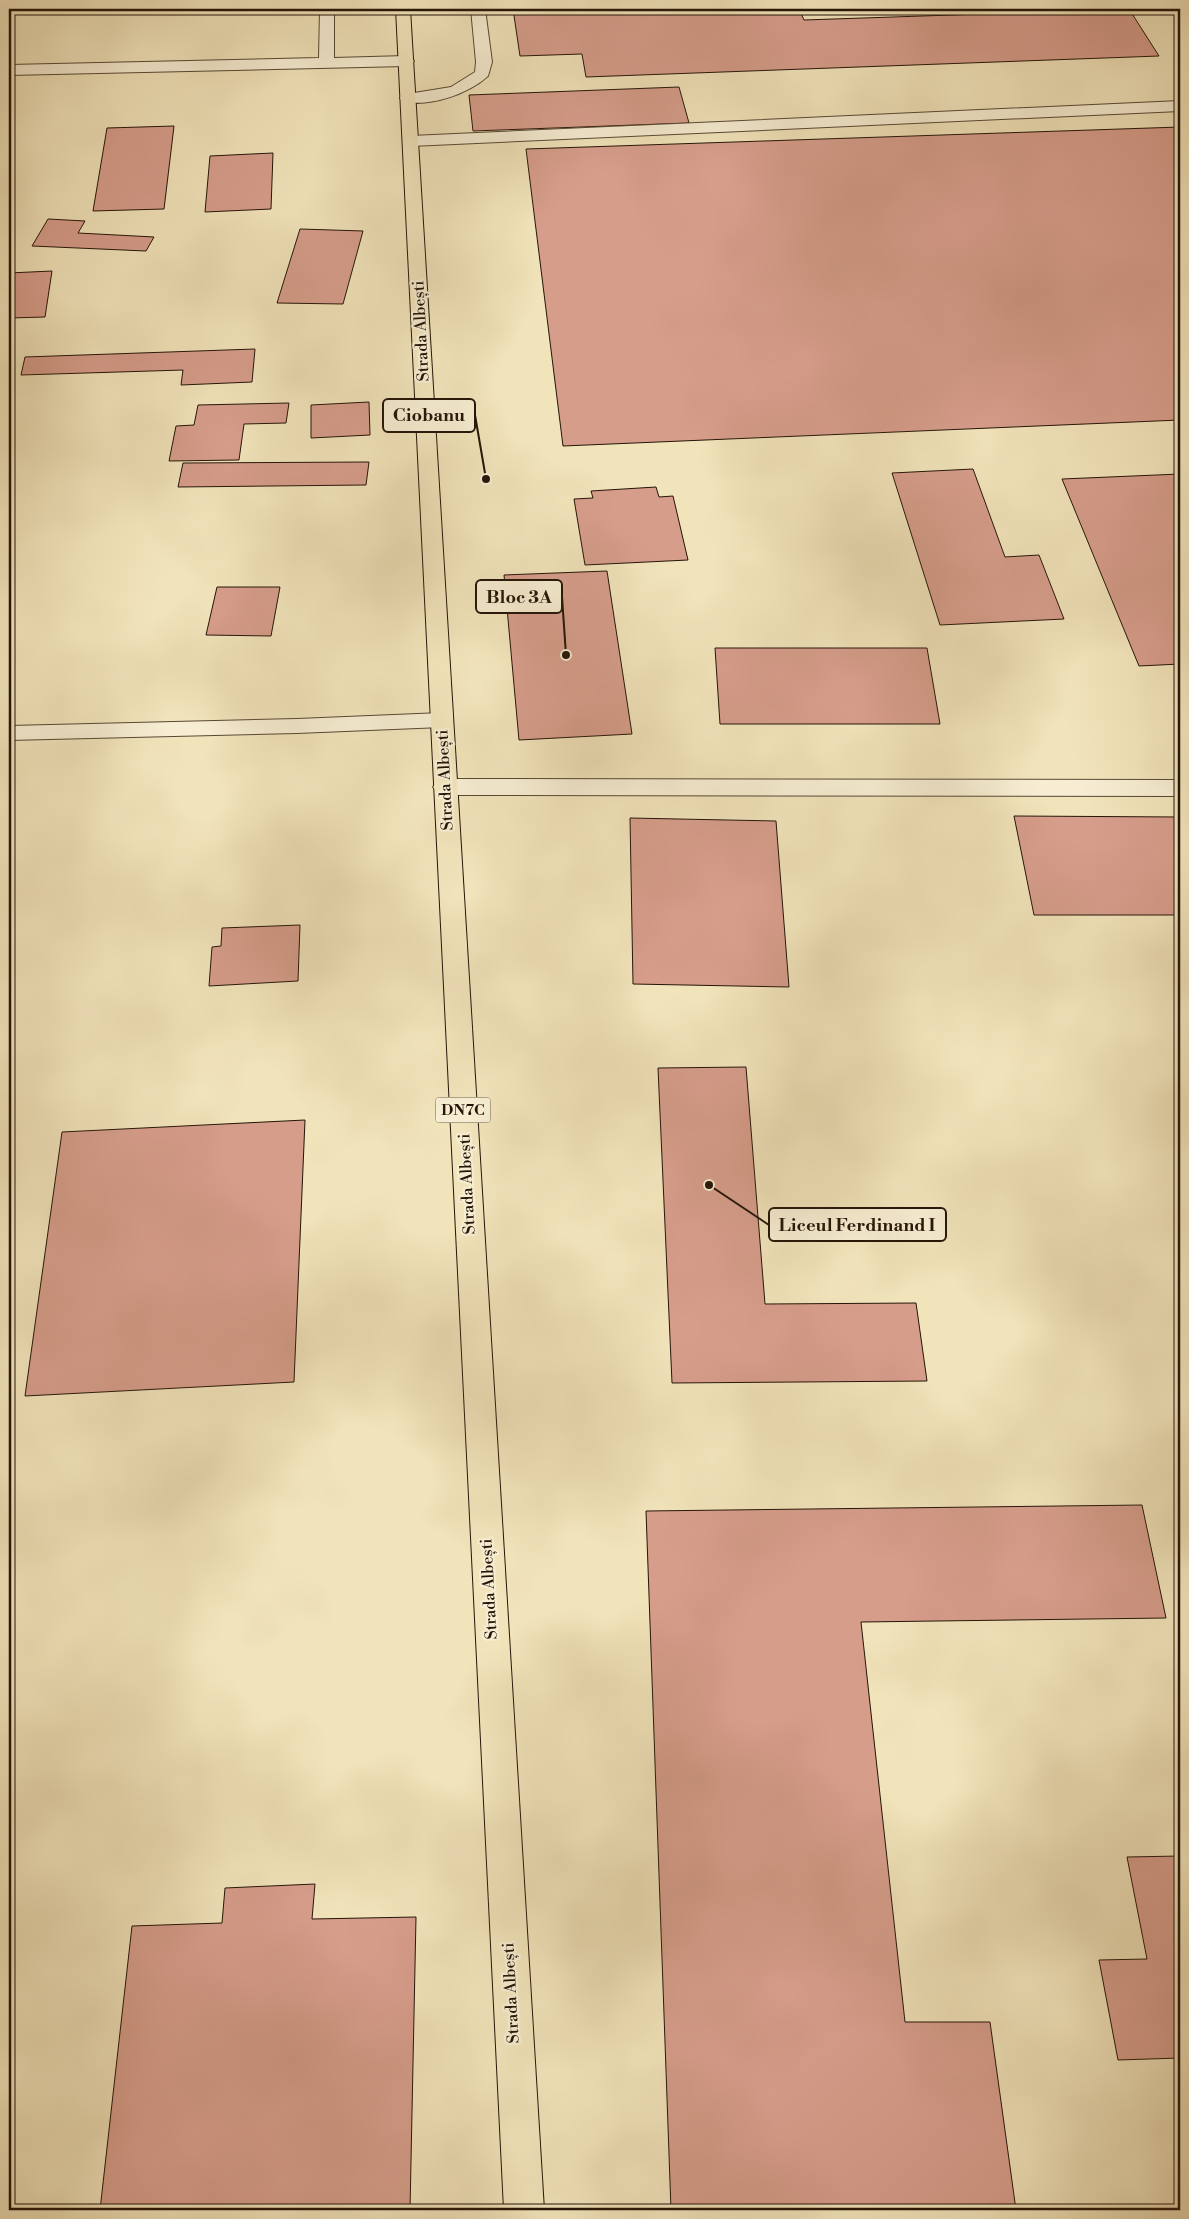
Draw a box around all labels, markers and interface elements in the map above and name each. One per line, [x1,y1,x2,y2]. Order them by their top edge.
street label: Strada Albești [408,280,434,382]
callout: Ciobanu [383,399,475,432]
text: Ciobanu [393,404,465,427]
callout: Bloc 3A [476,580,562,613]
text: Bloc 3A [486,586,553,609]
street label: Strada Albești [432,729,458,831]
road number: DN7C [436,1098,490,1122]
street label: Strada Albești [454,1133,480,1235]
callout: Liceul Ferdinand I [769,1208,946,1241]
text: Liceul Ferdinand I [779,1214,935,1237]
street label: Strada Albești [476,1538,502,1640]
street label: Strada Albești [498,1942,524,2044]

